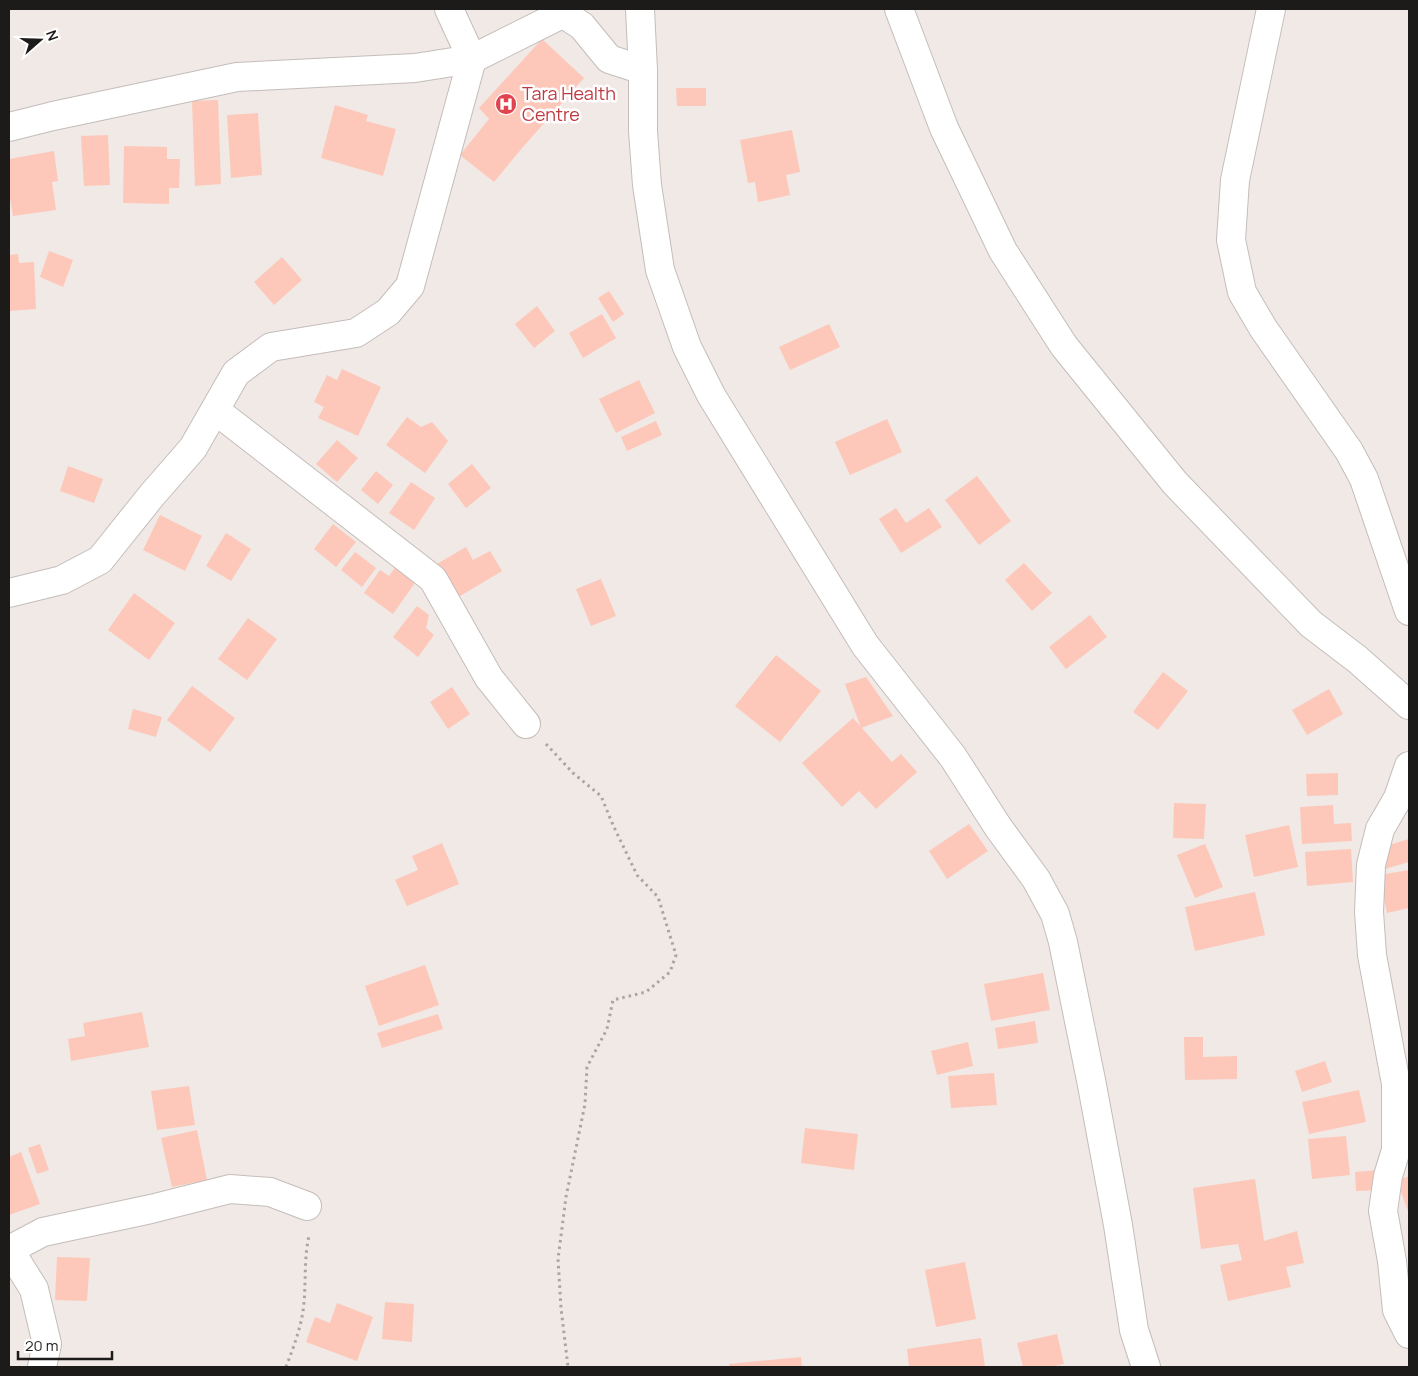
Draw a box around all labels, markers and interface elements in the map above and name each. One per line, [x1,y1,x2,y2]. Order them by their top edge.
north arrow [15,15,65,65]
text: N [42,27,63,43]
place label: Tara Health Centre [522,81,616,126]
hospital icon: Tara Health Centre [494,92,518,116]
scale bar [18,1328,111,1360]
text: 20 m [25,1335,58,1356]

